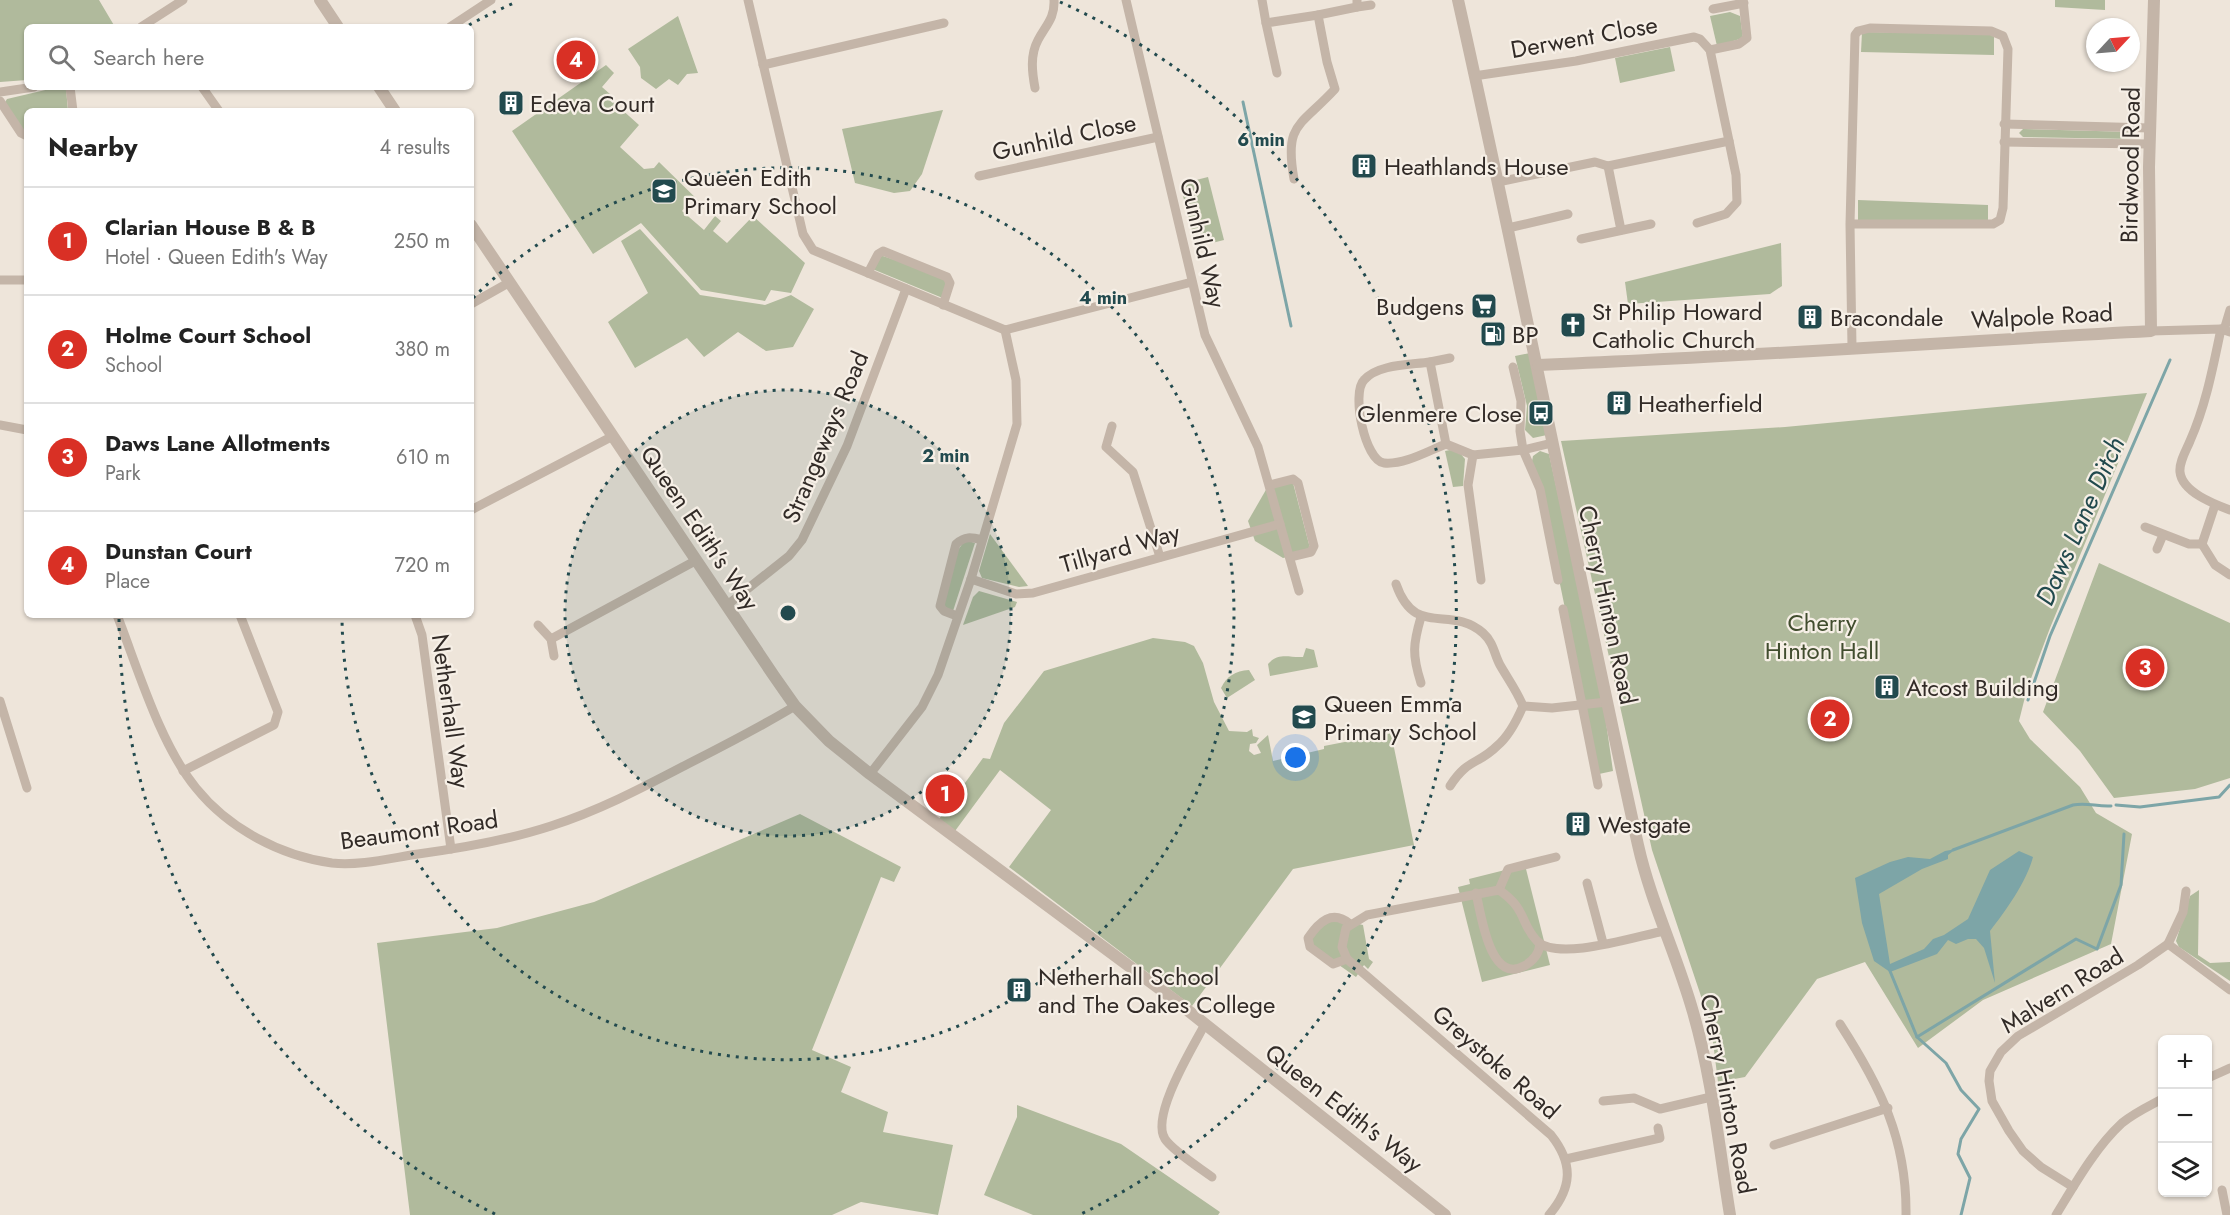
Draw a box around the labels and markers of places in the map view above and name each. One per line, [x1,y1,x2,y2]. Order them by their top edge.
pin: 4 [556,38,596,82]
place label: Edeva Court [530,86,655,121]
building icon: Edeva Court [496,88,526,118]
place label: Heathlands House [1384,149,1569,184]
building icon: Heathlands House [1349,151,1379,181]
place label: Queen Edith Primary School [684,160,837,223]
school or university icon: Queen Edith Primary School [649,176,679,206]
place label: Budgens [1376,289,1464,324]
supermarket icon: Budgens [1469,291,1499,321]
place label: St Philip Howard Catholic Church [1592,294,1762,357]
place label: Bracondale [1830,300,1943,335]
building icon: Bracondale [1795,302,1825,332]
church icon: St Philip Howard Catholic Church [1558,310,1588,340]
place label: BP [1512,317,1539,352]
fuel station icon: BP [1478,319,1508,349]
place label: Heatherfield [1638,386,1763,421]
building icon: Heatherfield [1604,388,1634,418]
place label: Glenmere Close [1357,396,1522,431]
bus stop icon: Glenmere Close [1526,398,1556,428]
centre of rings [778,603,798,623]
pin: 3 [2126,646,2164,690]
place label: Atcost Building [1906,670,2059,705]
building icon: Atcost Building [1872,672,1902,702]
place label: Queen Emma Primary School [1324,686,1477,749]
pin: 2 [1810,696,1850,742]
school or university icon: Queen Emma Primary School [1289,702,1319,732]
pin: 1 [926,772,964,816]
place label: Westgate [1598,807,1691,842]
building icon: Westgate [1563,809,1593,839]
place label: Netherhall School and The Oakes College [1038,959,1275,1022]
building icon: Netherhall School and The Oakes College [1004,975,1034,1005]

